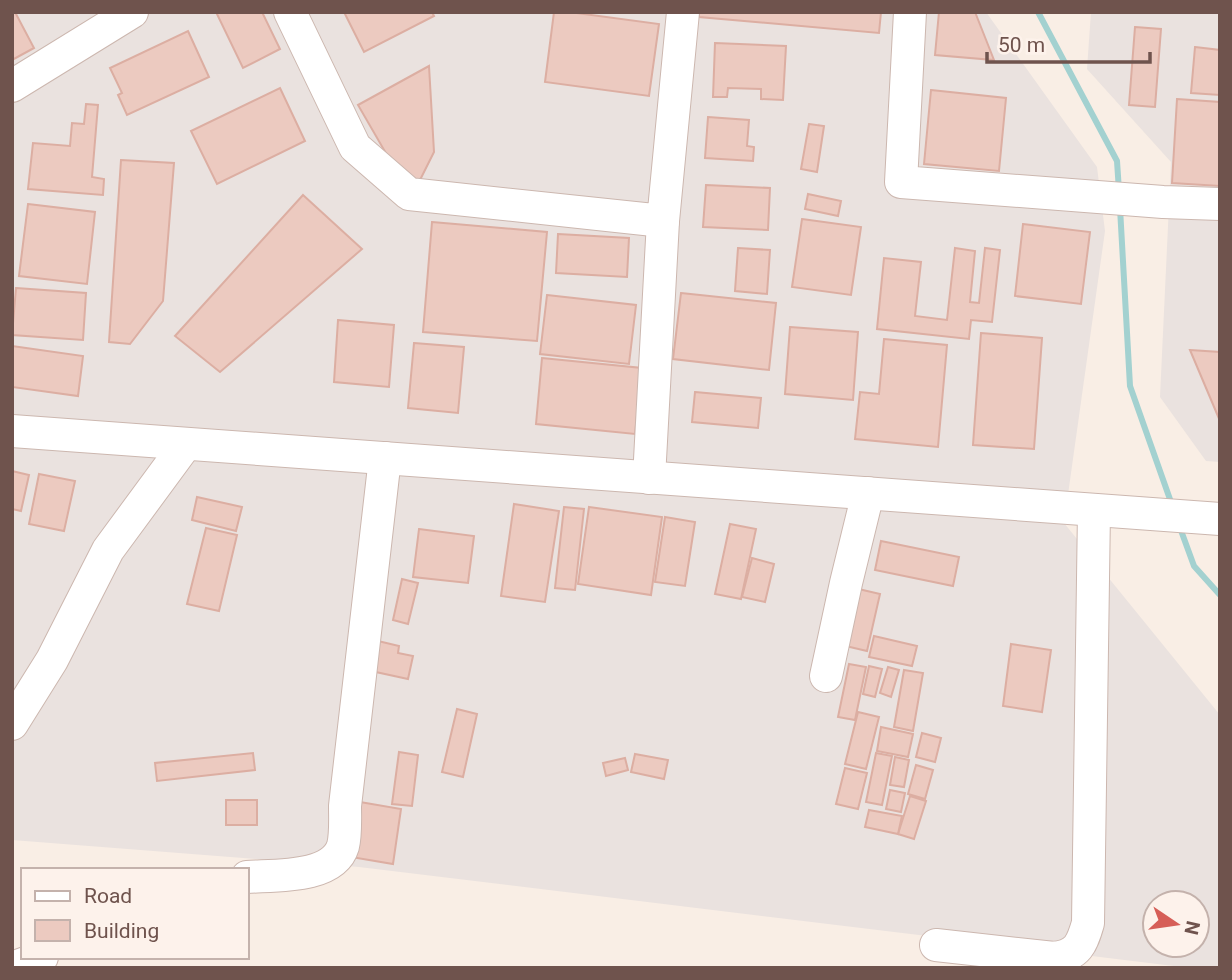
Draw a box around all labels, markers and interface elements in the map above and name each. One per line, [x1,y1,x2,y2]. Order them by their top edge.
scale bar [987,21,1150,65]
text: 50 m [998,33,1045,57]
legend [21,868,248,959]
text: Road [84,884,132,908]
north arrow [1141,889,1211,959]
text: Building [84,919,159,943]
text: N [1179,919,1205,937]

